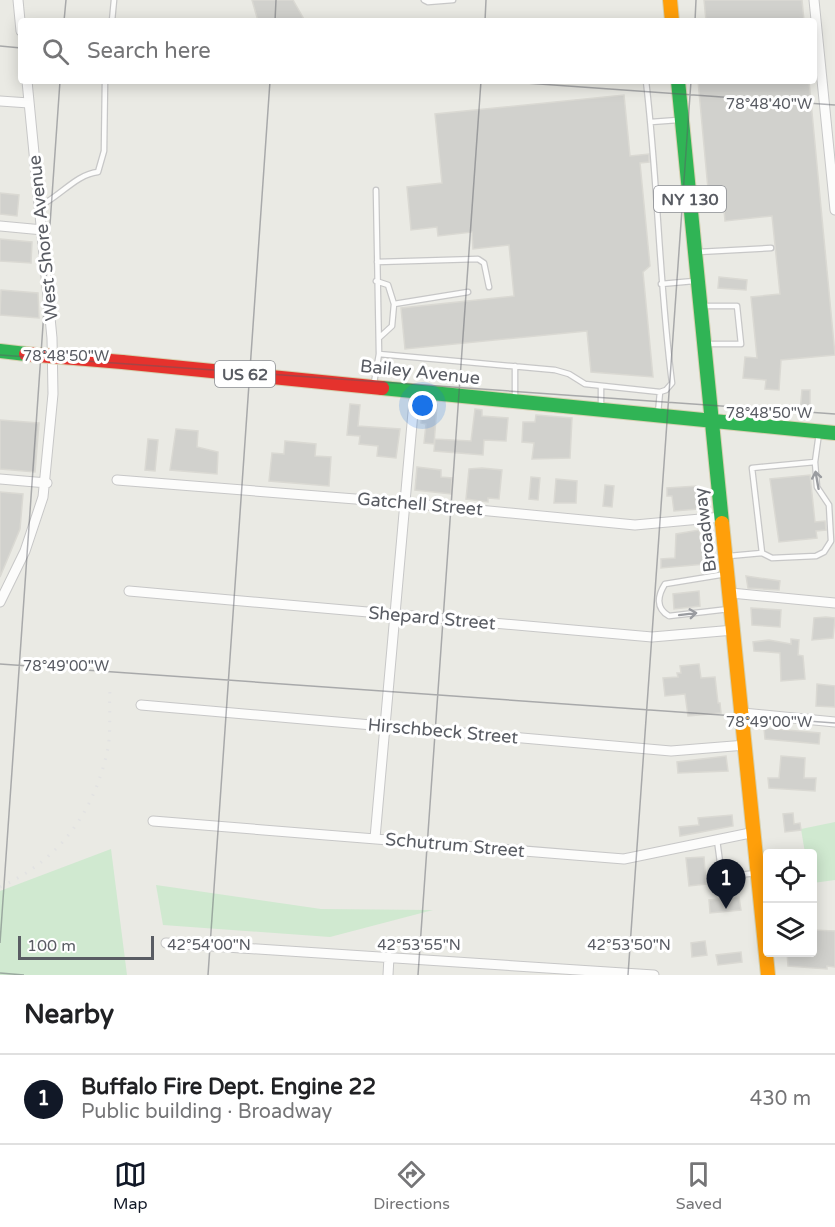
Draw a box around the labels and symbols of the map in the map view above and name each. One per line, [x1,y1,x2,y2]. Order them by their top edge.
text: 78°48'40"W [726,95,812,113]
street label: West Shore Avenue [23,154,63,322]
road number: NY 130 [654,186,726,212]
text: 78°48'50"W [23,347,109,365]
street label: Bailey Avenue [359,355,481,389]
road number: US 62 [215,361,275,387]
your location [408,391,437,420]
text: 78°48'50"W [726,404,812,422]
one-way arrow [812,471,823,490]
street label: Broadway [689,486,721,574]
street label: Gatchell Street [356,488,484,520]
street label: Shepard Street [367,601,497,635]
one-way arrow [678,608,698,619]
text: 78°49'00"W [23,657,109,675]
street label: Hirschbeck Street [367,713,519,749]
text: 78°49'00"W [726,713,812,731]
street label: Schutrum Street [384,828,526,862]
pin: 1 [706,860,746,909]
scale bar [18,933,154,960]
text: 42°54'00"N [167,936,251,954]
text: 42°53'55"N [377,936,461,954]
text: 42°53'50"N [587,936,671,954]

